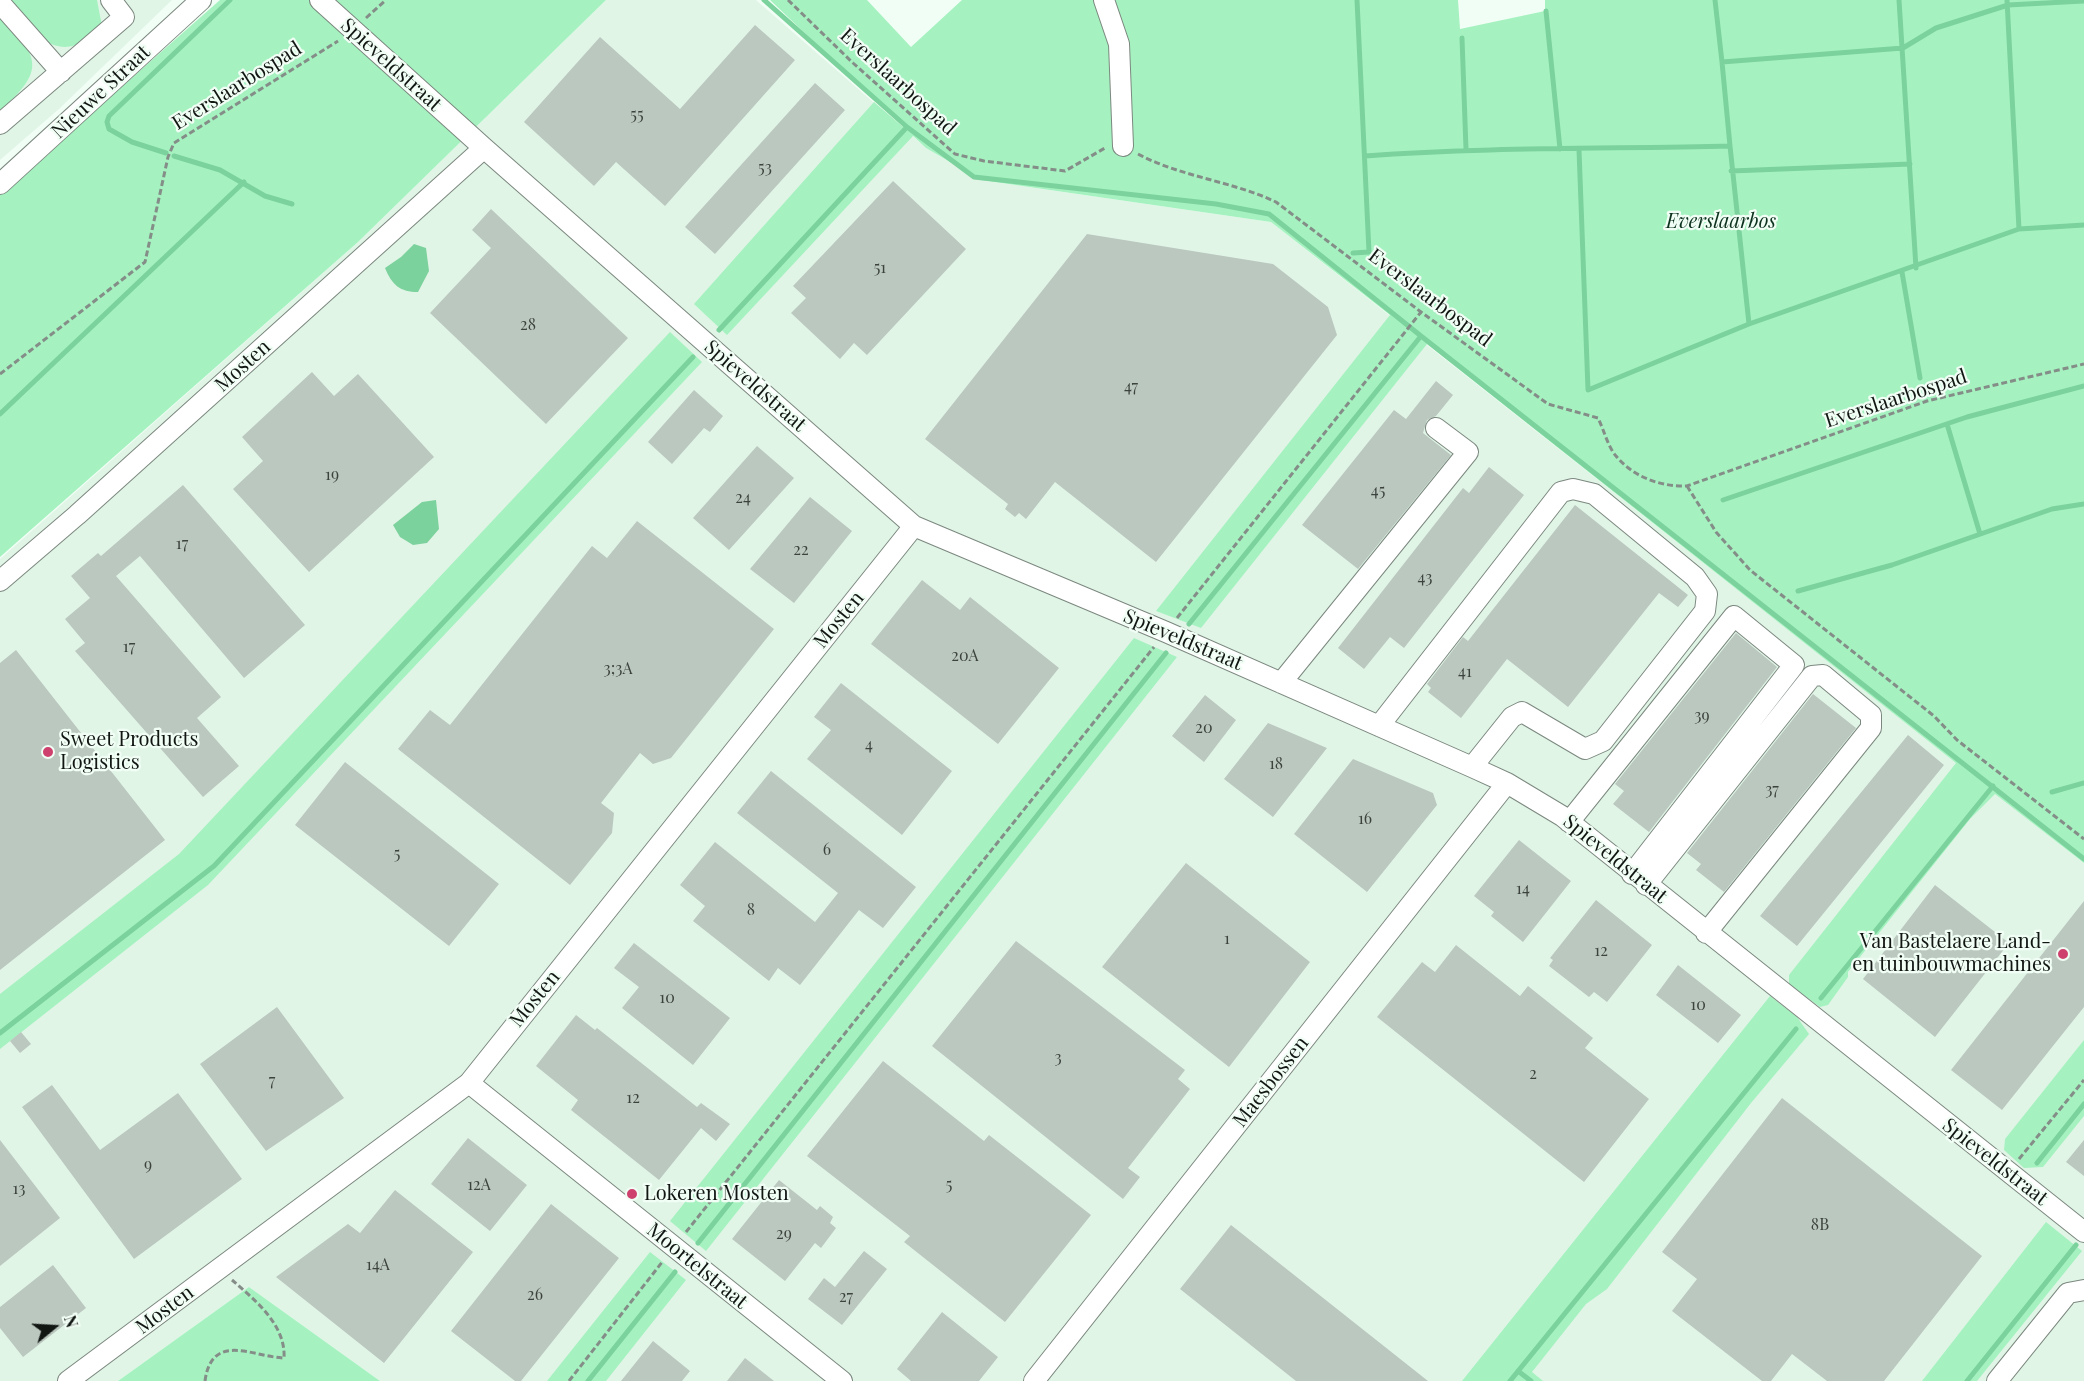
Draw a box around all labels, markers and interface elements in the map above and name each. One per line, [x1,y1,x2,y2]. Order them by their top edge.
street label: Spieveldstraat [336,14,446,116]
street label: Everslaarbospad [835,23,961,141]
street label: Everslaarbospad [168,37,306,135]
street label: Nieuwe Straat [47,40,155,144]
house number: 55 [630,105,644,125]
house number: 53 [758,158,772,178]
park label: Everslaarbos [1666,210,1776,234]
street label: Everslaarbospad [1364,244,1496,352]
house number: 51 [874,258,886,278]
house number: 28 [520,315,536,335]
street label: Mosten [210,335,276,397]
street label: Spieveldstraat [699,335,811,437]
street label: Everslaarbospad [1822,365,1970,433]
house number: 47 [1124,377,1138,397]
house number: 19 [325,465,339,485]
house number: 45 [1371,481,1385,501]
house number: 24 [735,488,751,508]
house number: 17 [176,534,188,554]
house number: 22 [793,540,809,560]
house number: 43 [1418,568,1432,588]
street label: Mosten [809,587,869,653]
street label: Spieveldstraat [1120,604,1246,676]
house number: 17 [123,637,135,657]
house number: 20A [951,646,979,666]
house number: 3;3A [603,659,633,679]
house number: 41 [1458,662,1472,682]
house number: 39 [1694,706,1710,726]
house number: 20 [1195,718,1213,738]
place label: Sweet Products Logistics [60,728,198,775]
house number: 4 [865,735,873,755]
marker: Sweet Products Logistics [41,745,55,759]
house number: 18 [1269,754,1283,774]
house number: 37 [1765,780,1779,800]
house number: 16 [1358,809,1372,829]
street label: Spieveldstraat [1558,810,1672,908]
house number: 6 [823,840,831,860]
house number: 5 [394,844,400,864]
house number: 14 [1516,879,1530,899]
house number: 8 [747,900,755,920]
house number: 1 [1224,929,1230,949]
place label: Van Bastelaere Land- en tuinbouwmachines [1852,930,2051,977]
house number: 12 [1594,941,1608,961]
marker: Van Bastelaere Land- en tuinbouwmachines [2056,947,2070,961]
street label: Mosten [505,966,565,1032]
house number: 10 [659,988,675,1008]
house number: 10 [1690,995,1706,1015]
street label: Maesbossen [1228,1032,1314,1132]
house number: 3 [1054,1048,1062,1068]
house number: 2 [1529,1064,1537,1084]
house number: 7 [269,1071,275,1091]
house number: 12 [626,1088,640,1108]
street label: Spieveldstraat [1938,1113,2052,1211]
house number: 9 [144,1155,152,1175]
house number: 12A [467,1175,491,1195]
house number: 5 [946,1175,952,1195]
house number: 13 [13,1179,25,1199]
place label: Lokeren Mosten [644,1182,789,1206]
marker: Lokeren Mosten [625,1187,639,1201]
house number: 8B [1811,1215,1829,1235]
street label: Moortelstraat [642,1218,752,1314]
house number: 29 [776,1224,792,1244]
house number: 14A [366,1255,390,1275]
street label: Mosten [131,1281,199,1339]
house number: 26 [527,1285,543,1305]
house number: 27 [839,1287,853,1307]
north arrow [24,1297,84,1357]
text: N [60,1313,83,1330]

